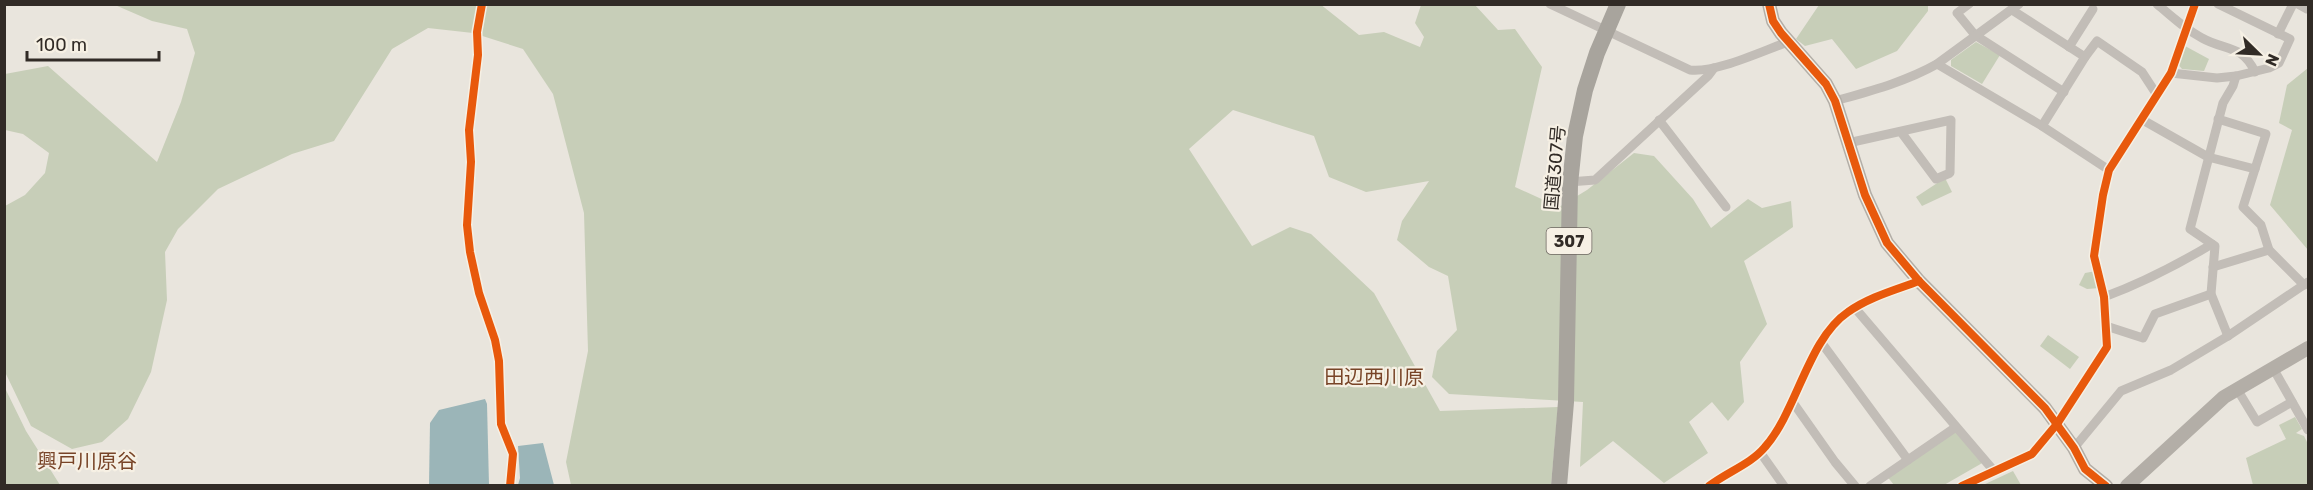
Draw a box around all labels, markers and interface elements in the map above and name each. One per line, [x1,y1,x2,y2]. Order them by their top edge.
scale bar [27,24,159,62]
north arrow [2229,24,2289,84]
text: 100 m [36,34,87,56]
text: N [2261,51,2283,69]
street label: 国道307号 [1540,124,1570,212]
road number: 307 [1546,228,1592,254]
district label: 田辺西川原 [1324,365,1424,389]
district label: 興戸川原谷 [37,449,137,473]

